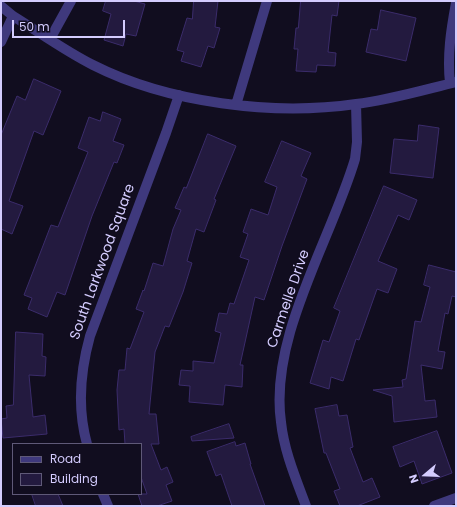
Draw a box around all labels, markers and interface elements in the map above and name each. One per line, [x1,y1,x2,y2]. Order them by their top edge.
scale bar [14,12,127,38]
text: 50 m [19,18,50,35]
street label: South Larkwood Square [67,182,139,342]
street label: Carmelle Drive [264,248,314,350]
legend [12,443,142,495]
text: Road [50,450,81,467]
north arrow [405,455,445,495]
text: Building [50,470,98,487]
text: N [405,472,423,485]

